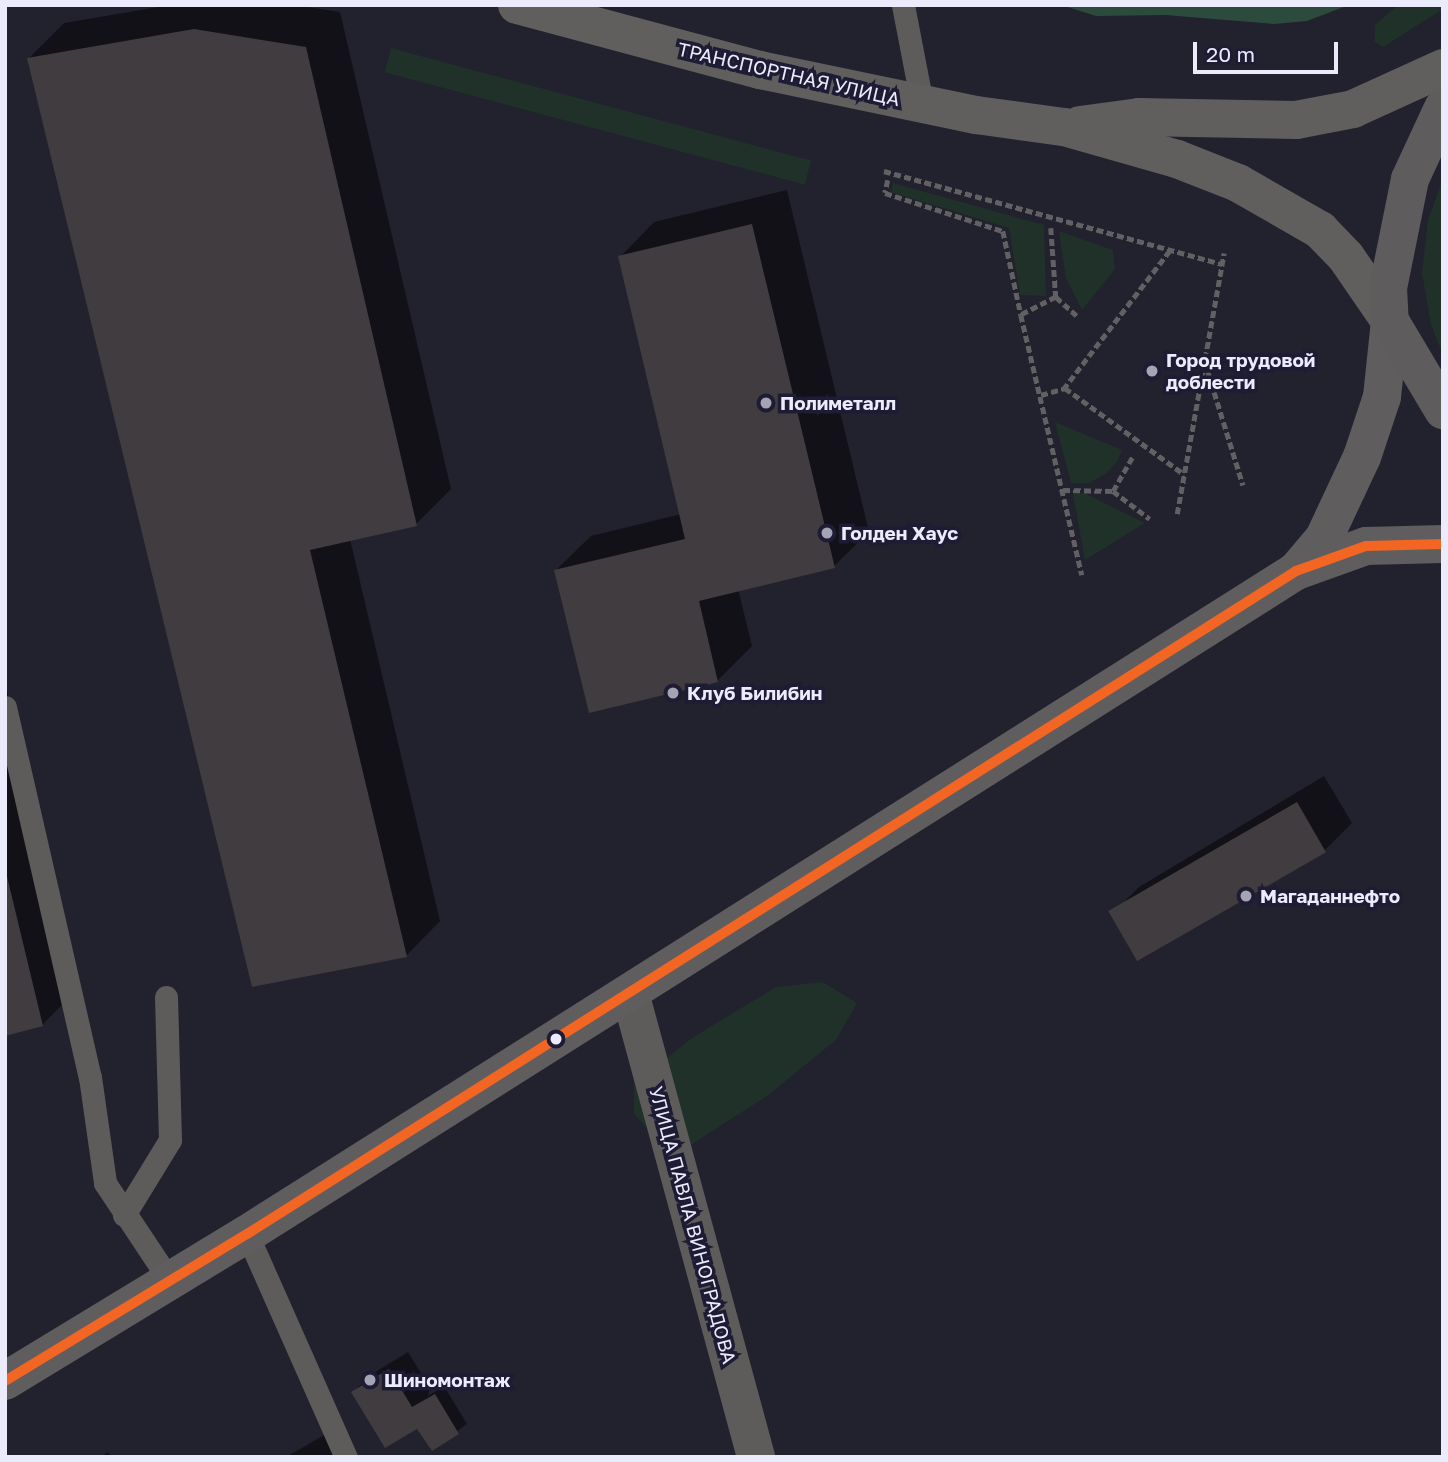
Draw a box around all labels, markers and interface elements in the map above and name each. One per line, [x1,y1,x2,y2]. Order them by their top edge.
scale bar [1196,28,1341,72]
street label: ТРАНСПОРТНАЯ УЛИЦА [676,37,902,111]
text: 20 m [1206,41,1255,67]
place label: Город трудовой доблести [1166,349,1315,393]
marker: Город трудовой доблести [1144,363,1160,379]
place label: Полиметалл [780,392,896,414]
marker: Полиметалл [758,395,774,411]
place label: Голден Хаус [841,522,958,544]
marker: Голден Хаус [819,525,835,541]
place label: Клуб Билибин [687,682,822,704]
marker: Клуб Билибин [665,685,681,701]
place label: Магаданнефто [1260,885,1400,907]
marker: Магаданнефто [1238,888,1254,904]
unlabelled marker [549,1032,563,1046]
street label: УЛИЦА ПАВЛА ВИНОГРАДОВА [645,1084,741,1366]
place label: Шиномонтаж [384,1369,510,1391]
marker: Шиномонтаж [362,1372,378,1388]

